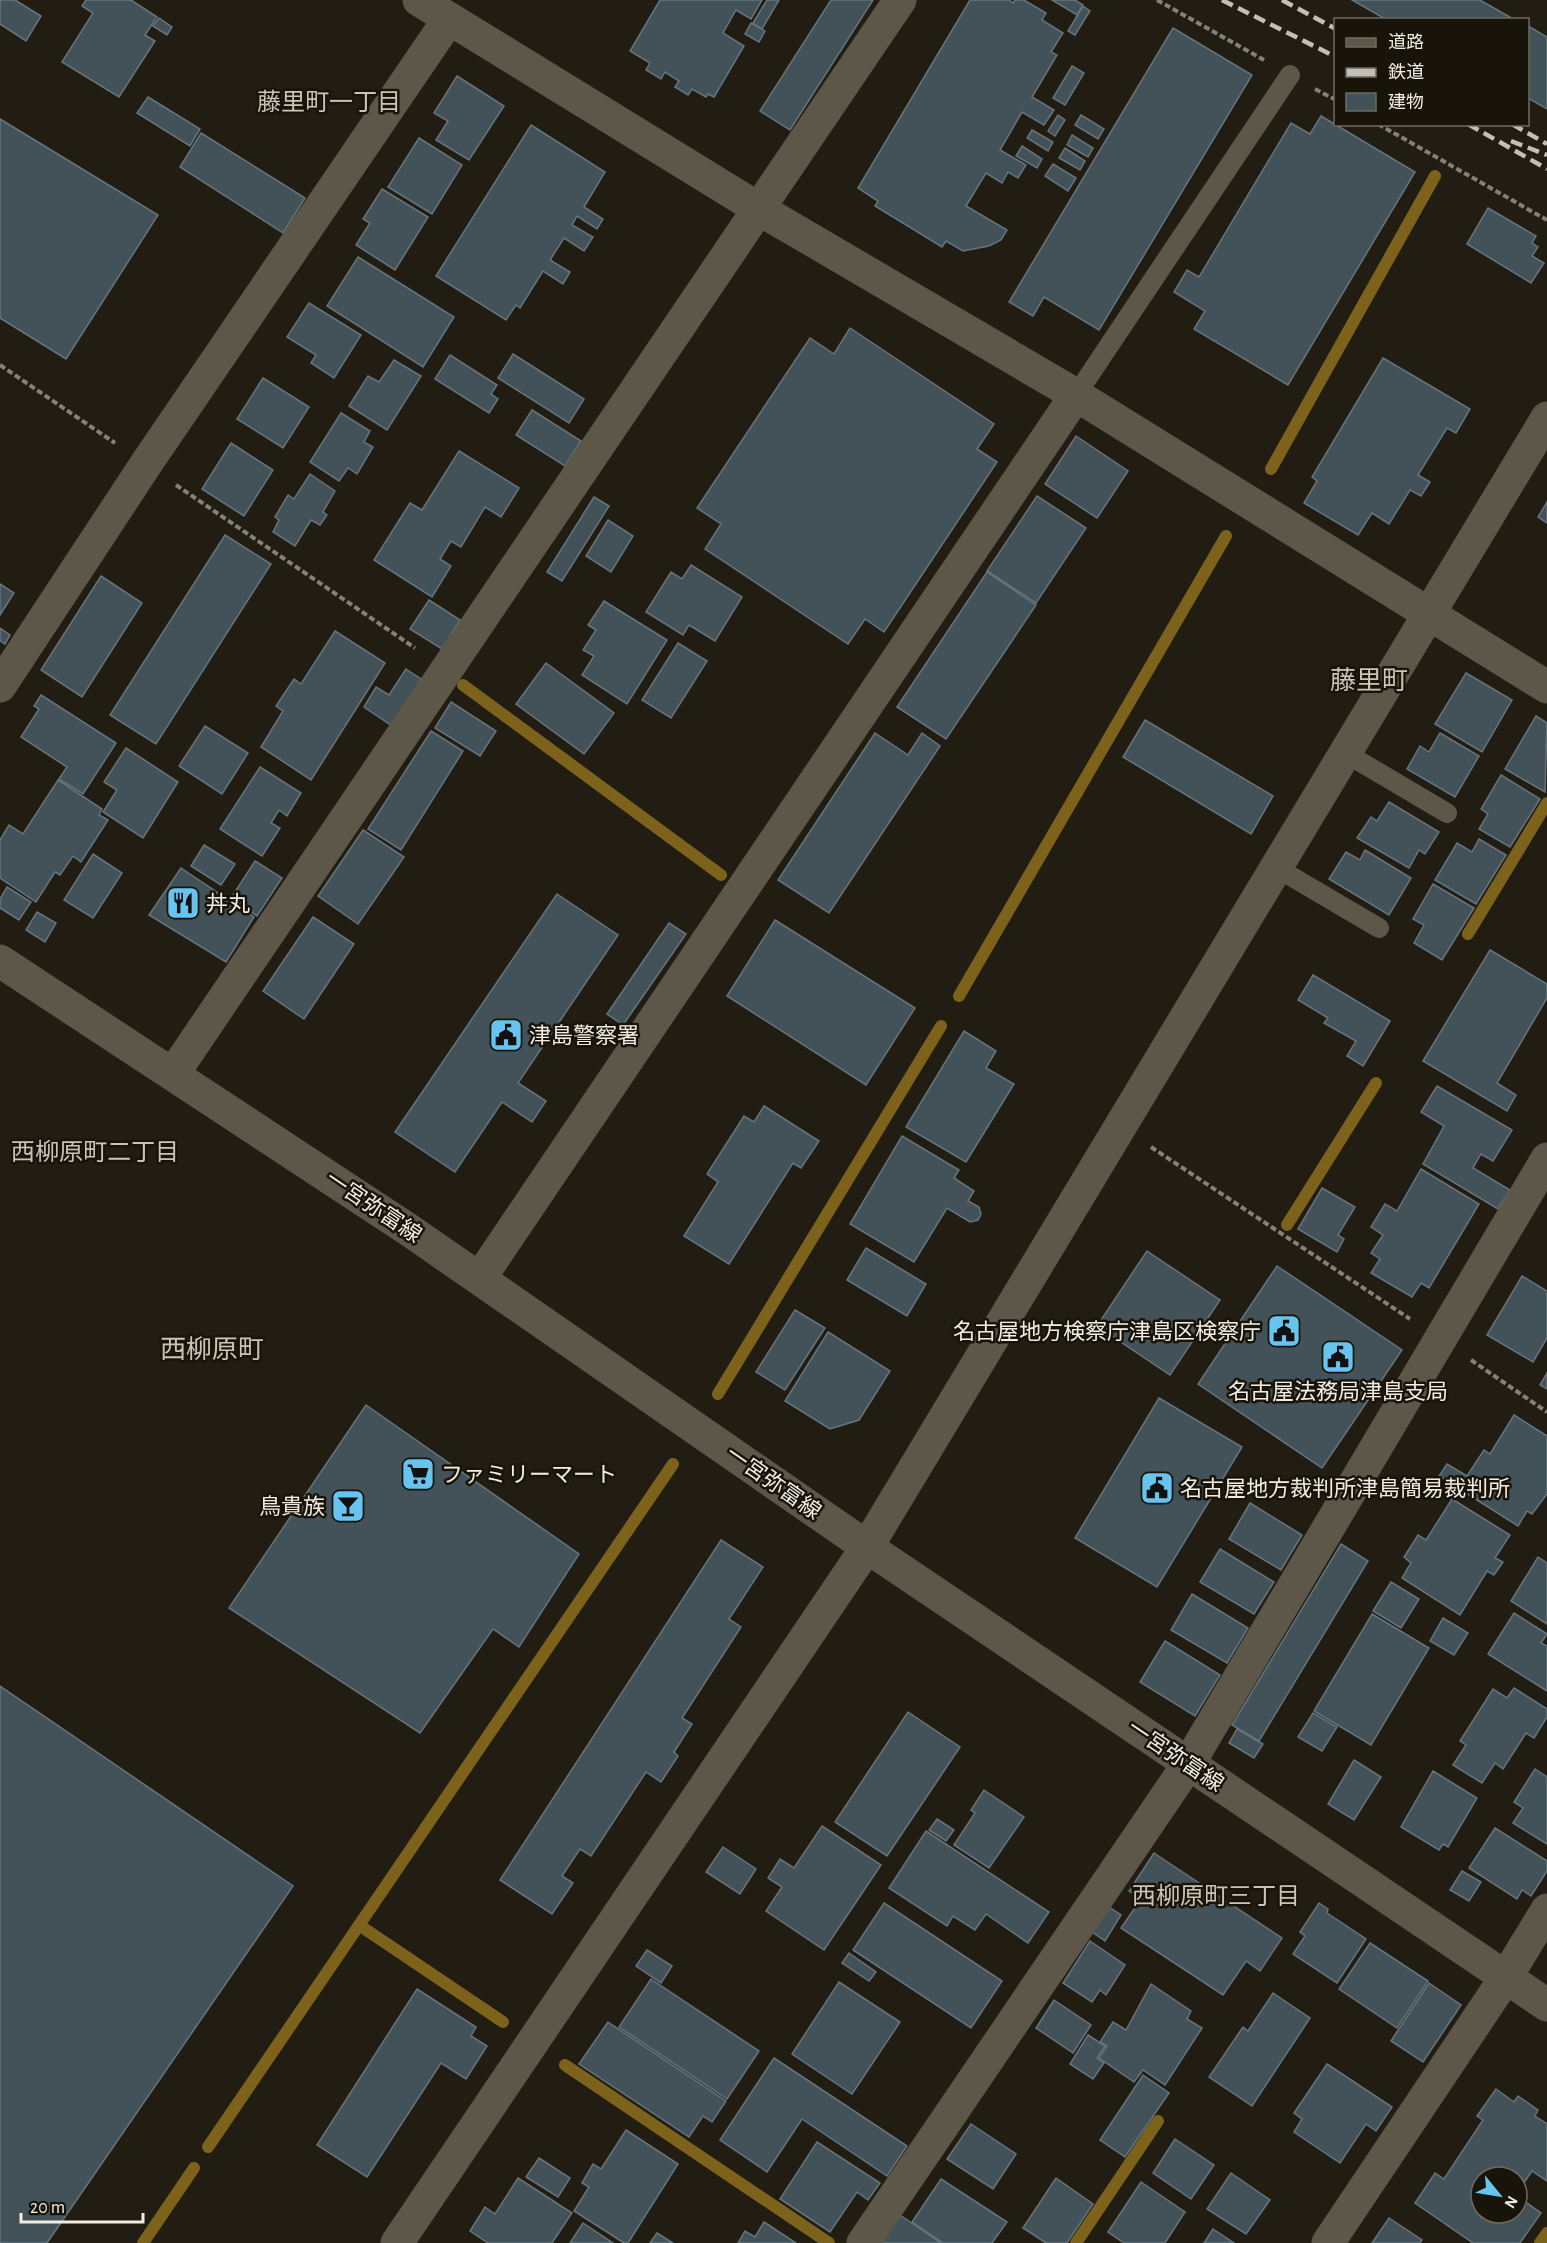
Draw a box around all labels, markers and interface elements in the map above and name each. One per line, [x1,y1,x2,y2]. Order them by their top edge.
legend [1334,18,1529,126]
text: 道路 [1388,32,1424,52]
text: 鉄道 [1388,62,1424,82]
district label: 藤里町一丁目 [257,89,401,115]
text: 建物 [1388,92,1424,112]
district label: 藤里町 [1330,667,1408,694]
restaurant icon: 丼丸 [165,885,201,921]
place label: 丼丸 [206,892,250,915]
public building icon: 津島警察署 [488,1017,524,1053]
place label: 津島警察署 [529,1024,639,1047]
district label: 西柳原町二丁目 [11,1139,179,1165]
street label: 一宮弥富線 [322,1166,426,1247]
public building icon: 名古屋地方検察庁津島区検察庁 [1266,1313,1302,1349]
place label: 名古屋地方検察庁津島区検察庁 [953,1320,1261,1343]
district label: 西柳原町 [160,1336,264,1363]
public building icon: 名古屋法務局津島支局 [1320,1339,1356,1375]
place label: 名古屋法務局津島支局 [1228,1380,1448,1403]
street label: 一宮弥富線 [722,1441,825,1523]
supermarket icon: ファミリーマート [400,1456,436,1492]
place label: ファミリーマート [441,1464,617,1486]
public building icon: 名古屋地方裁判所津島簡易裁判所 [1139,1470,1175,1506]
place label: 名古屋地方裁判所津島簡易裁判所 [1180,1477,1510,1500]
bar icon: 鳥貴族 [330,1488,366,1524]
place label: 鳥貴族 [259,1495,325,1518]
street label: 一宮弥富線 [1124,1715,1228,1796]
district label: 西柳原町三丁目 [1132,1883,1300,1909]
north arrow [1469,2165,1529,2225]
scale bar [21,2186,142,2224]
text: N [1501,2193,1521,2211]
text: 20 m [30,2199,65,2217]

